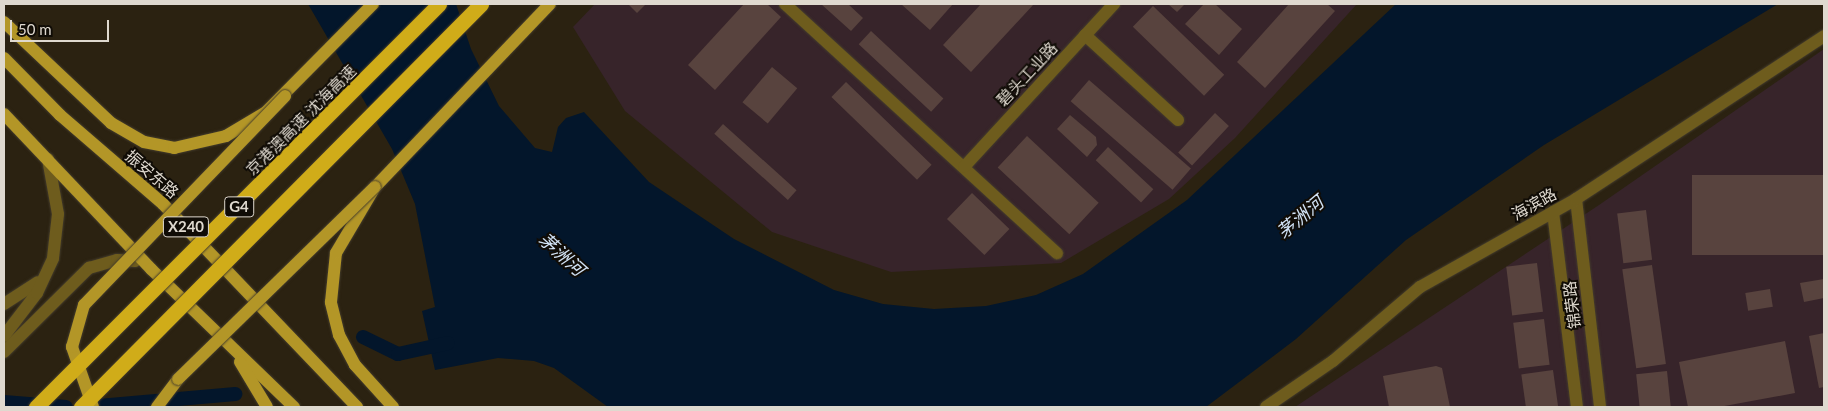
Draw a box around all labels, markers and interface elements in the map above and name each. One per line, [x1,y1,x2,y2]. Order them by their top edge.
scale bar [12,10,111,42]
text: 50 m [18,20,52,38]
street label: 碧头工业路 [993,38,1061,110]
street label: 京港澳高速 沈海高速 [242,61,360,179]
street label: 振安东路 [122,146,182,202]
street label: 海滨路 [1508,184,1560,224]
water label: 茅洲河 [1272,191,1328,243]
road number: G4 [224,194,254,220]
road number: X240 [162,214,210,240]
water label: 茅洲河 [535,228,589,280]
street label: 锦荣路 [1560,280,1584,330]

